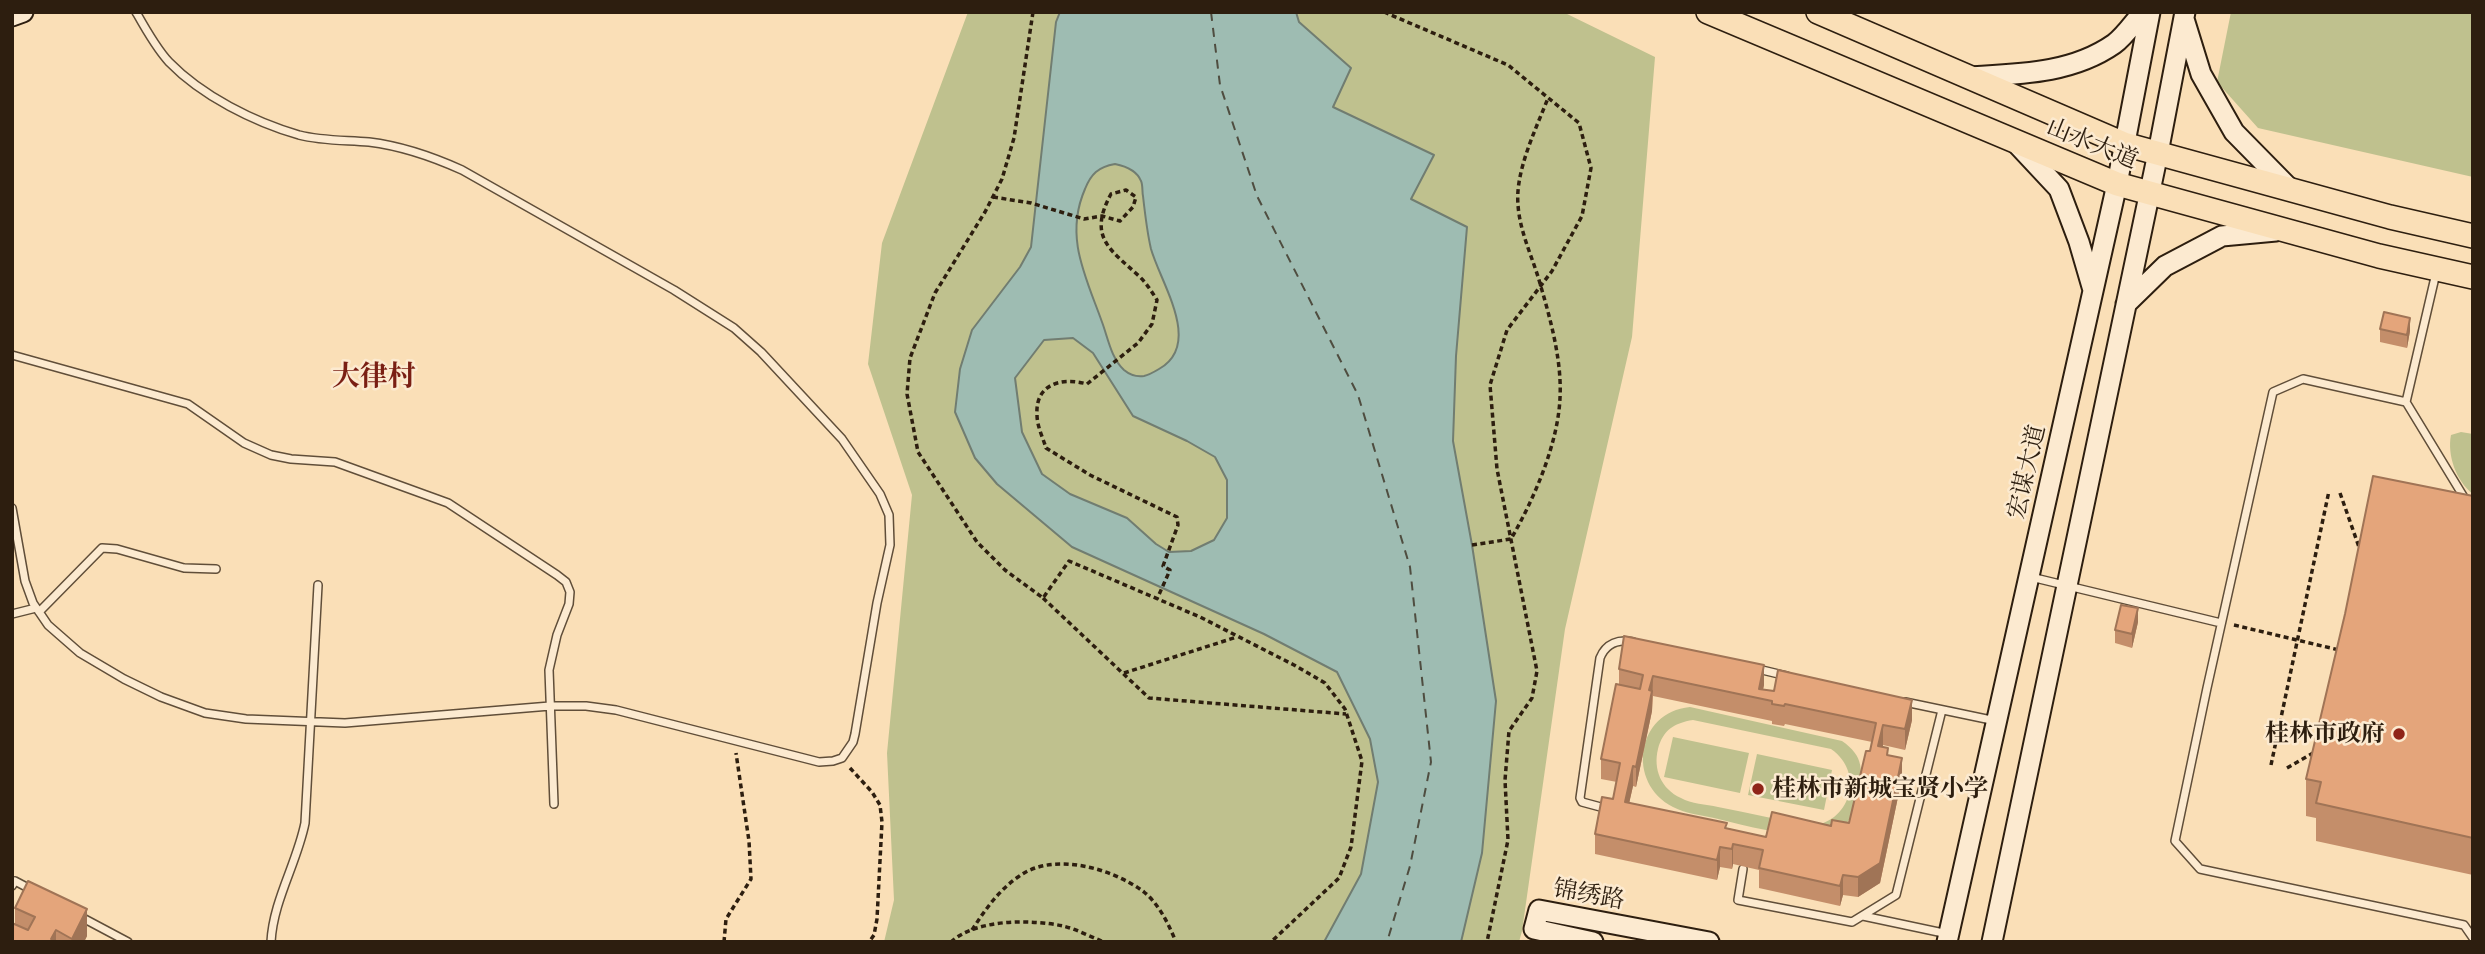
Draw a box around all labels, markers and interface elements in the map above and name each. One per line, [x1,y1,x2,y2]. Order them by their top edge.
street label: 山水大道 [2042,113,2142,175]
district label: 大律村 [332,360,416,394]
street label: 宏谋大道 [2002,422,2052,522]
place label: 桂林市政府 [2265,720,2385,748]
marker: 桂林市政府 [2391,726,2407,742]
place label: 桂林市新城宝贤小学 [1772,775,1988,803]
marker: 桂林市新城宝贤小学 [1750,781,1766,797]
street label: 锦绣路 [1551,875,1627,915]

